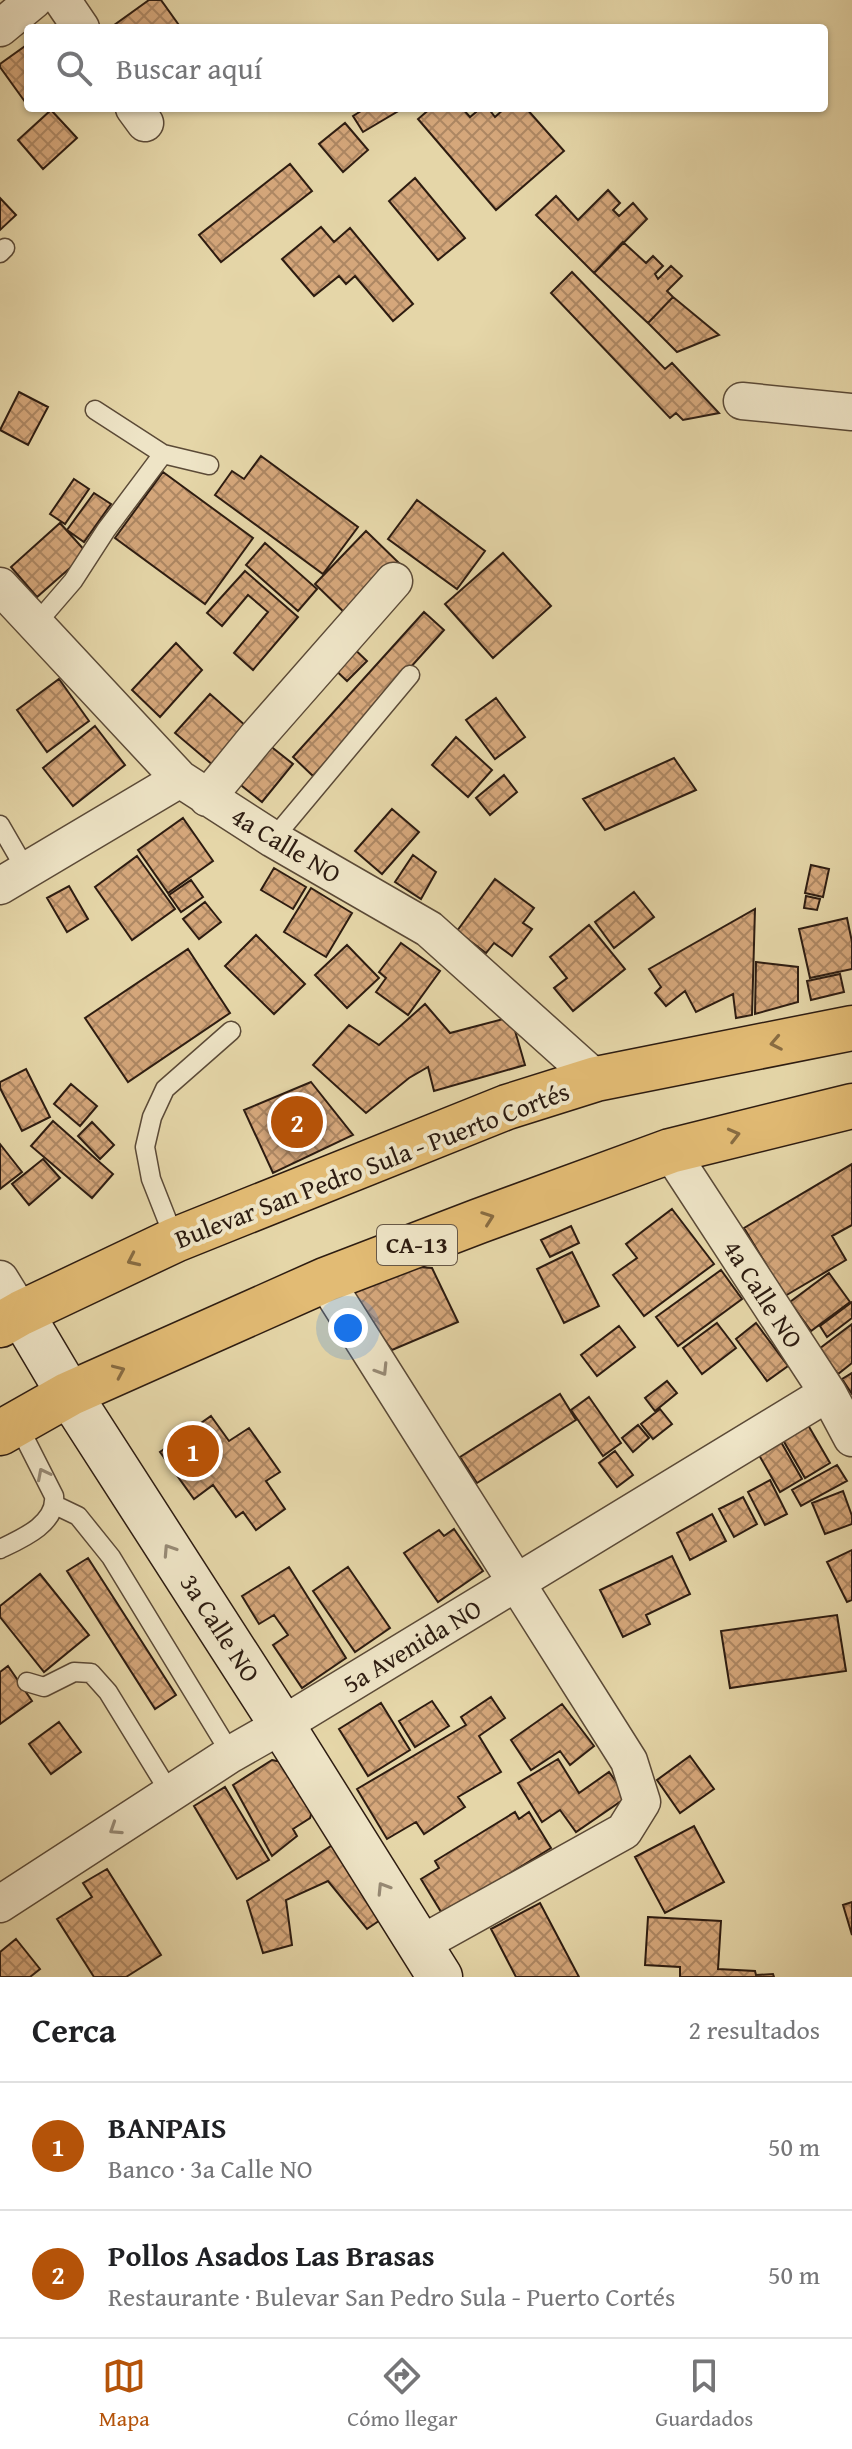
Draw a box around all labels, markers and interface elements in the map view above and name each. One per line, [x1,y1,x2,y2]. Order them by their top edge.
search box [24,24,828,112]
icon: search [52,46,96,90]
text: Buscar aquí [116,46,262,90]
street label: 4a Calle NO [224,796,349,893]
one-way arrow [769,1034,782,1051]
street label: Bulevar San Pedro Sula - Puerto Cortés [169,1071,575,1258]
pin: 2 [271,1092,323,1152]
one-way arrow [727,1128,741,1145]
one-way arrow [480,1211,494,1227]
road number: CA-13 [377,1225,457,1265]
street label: 4a Calle NO [714,1232,813,1356]
one-way arrow [127,1250,142,1266]
your location [328,1308,368,1348]
one-way arrow [372,1361,387,1376]
one-way arrow [111,1365,125,1381]
pin: 1 [167,1421,219,1481]
one-way arrow [37,1468,53,1483]
one-way arrow [164,1544,179,1558]
street label: 3a Calle NO [171,1566,270,1690]
street label: 5a Avenida NO [335,1589,489,1702]
one-way arrow [109,1819,124,1834]
one-way arrow [378,1882,393,1896]
text: Cerca [32,2005,116,2054]
text: 2 resultados [689,2010,820,2049]
text: BANPAIS [108,2105,226,2149]
text: 1 [51,2127,65,2166]
text: 50 m [768,2127,820,2166]
text: Banco · 3a Calle NO [108,2149,312,2188]
text: Pollos Asados Las Brasas [108,2233,435,2277]
text: 2 [51,2255,65,2294]
text: 50 m [768,2255,820,2294]
text: Restaurante · Bulevar San Pedro Sula - Puerto Cortés [108,2277,675,2316]
tab: Mapa [99,2354,150,2434]
tab: Cómo llegar [347,2354,458,2434]
tab: Guardados [655,2354,753,2434]

